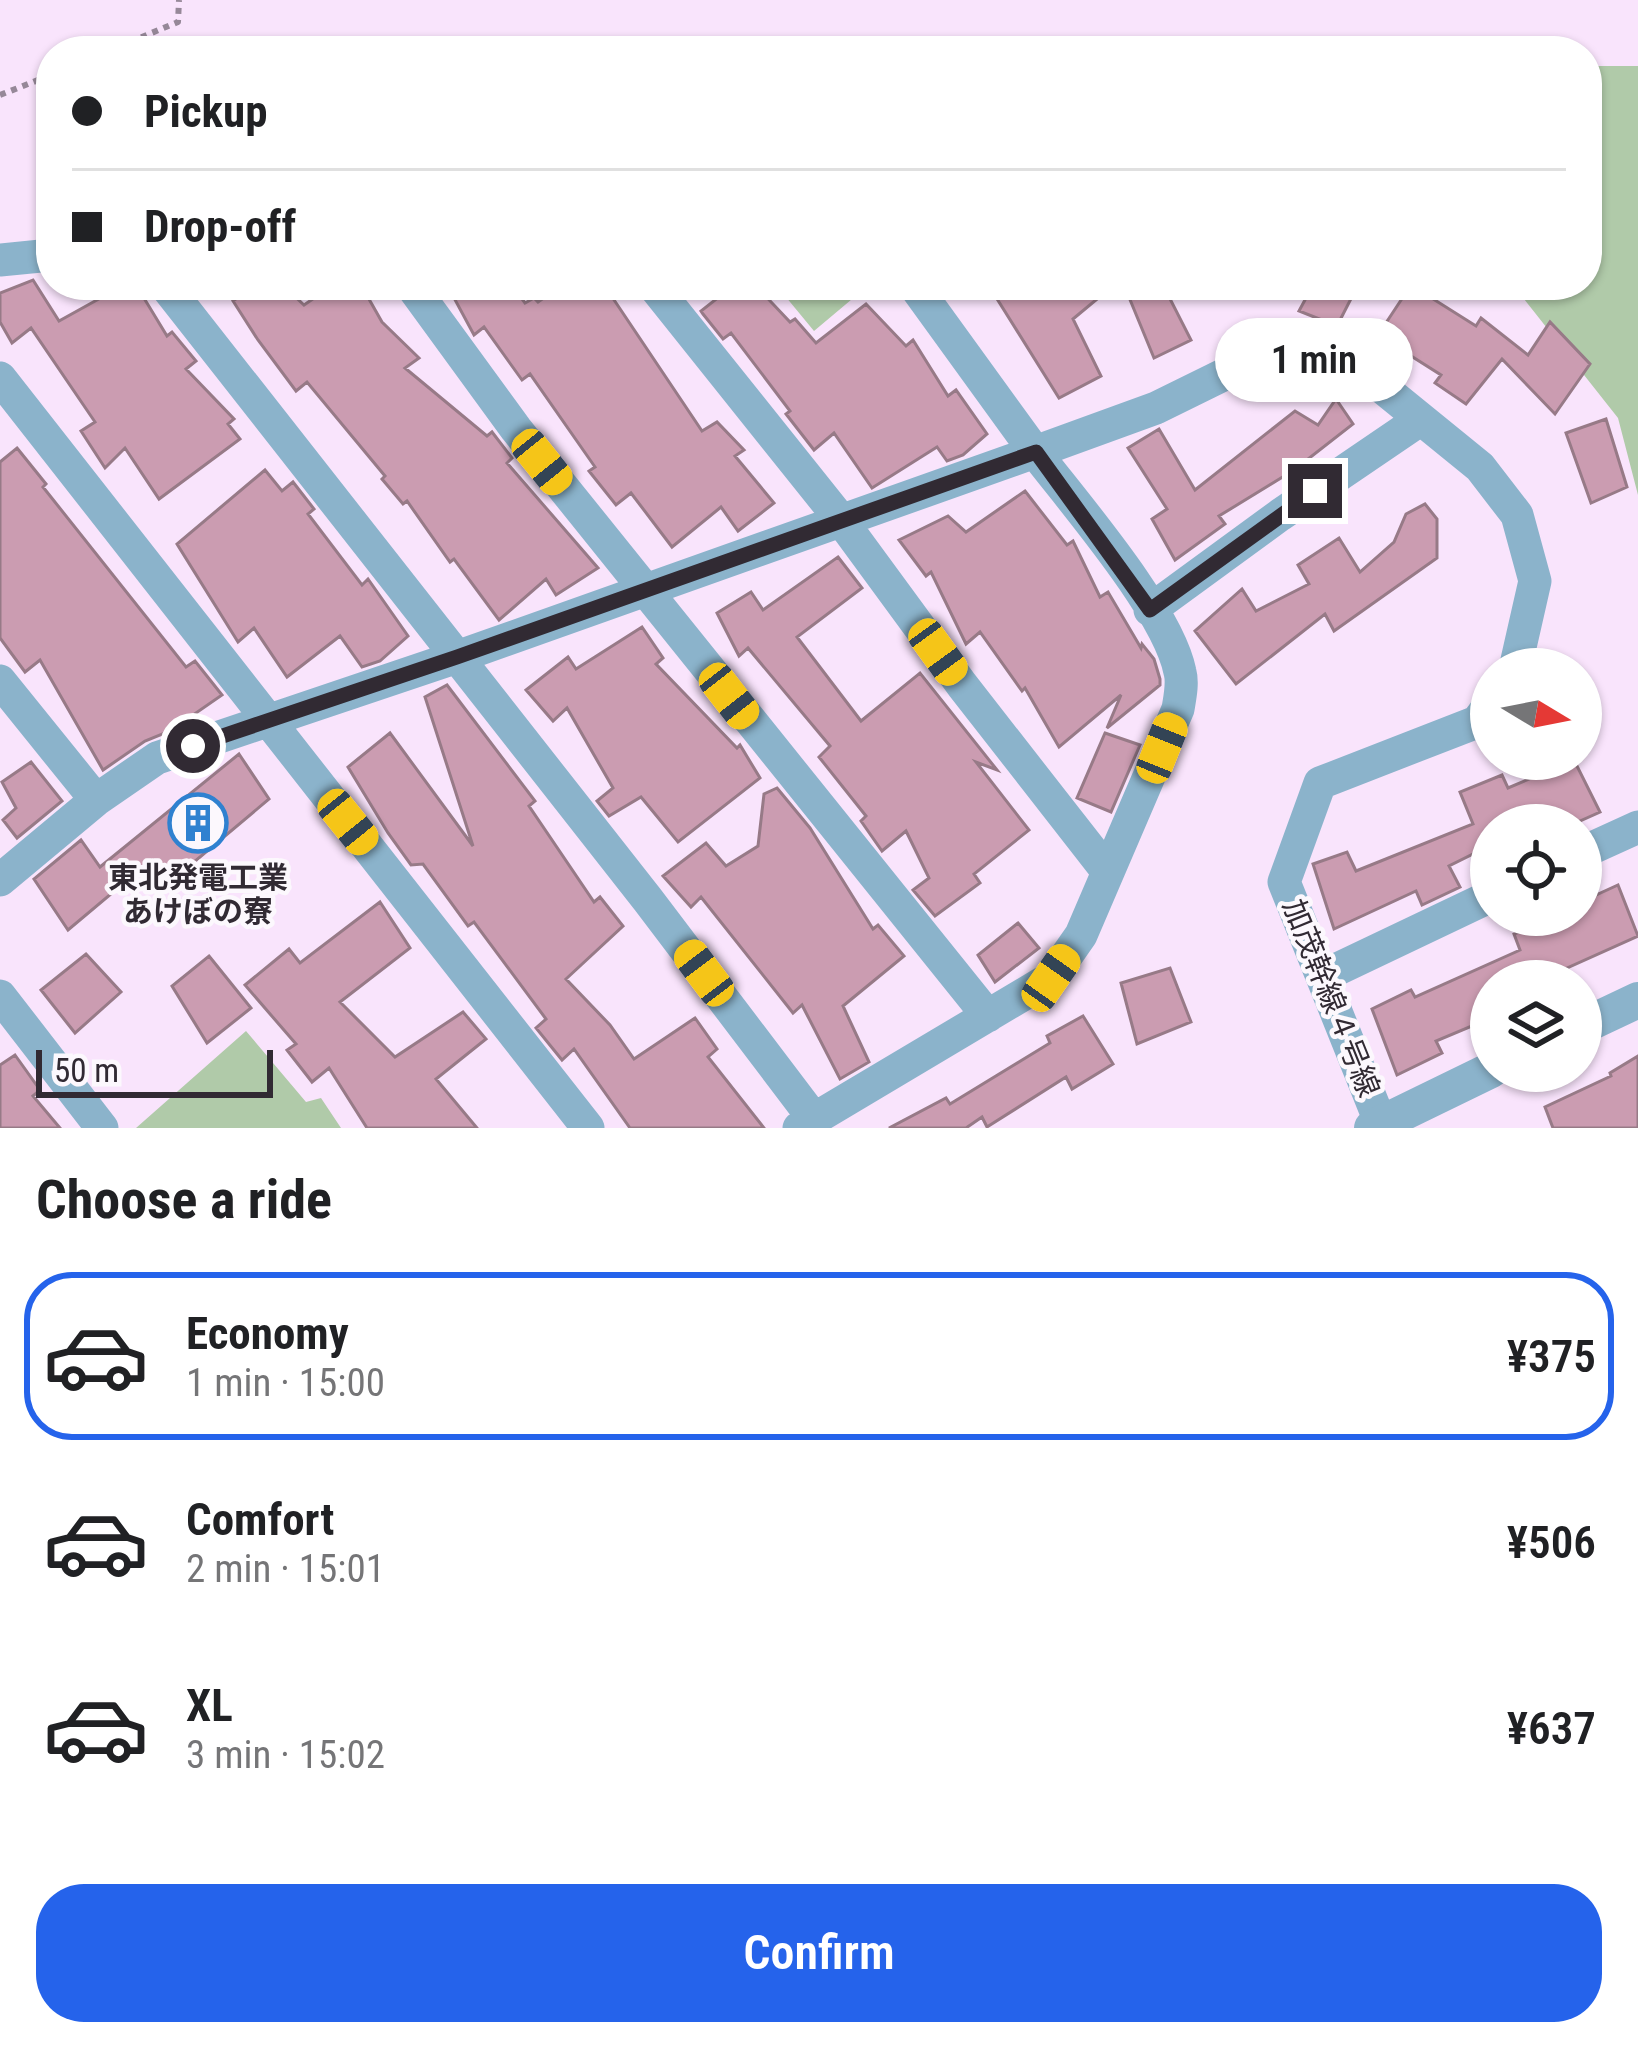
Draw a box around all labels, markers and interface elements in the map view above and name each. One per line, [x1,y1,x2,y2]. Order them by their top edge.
text: Pickup [144,85,268,138]
text: Drop-off [144,200,296,253]
callout: 1 min [1216,317,1414,401]
text: 1 min [1271,337,1357,383]
car [505,423,579,501]
route end [1288,464,1342,518]
car [902,612,974,692]
north arrow [1470,648,1602,780]
map controls [1470,648,1602,1092]
car [693,657,765,735]
car [1132,708,1192,788]
route start [166,719,220,773]
car [311,783,385,861]
building icon: 東北発電工業 あけぼの寮 [167,792,229,854]
button: locate [1470,804,1602,936]
place label: 東北発電工業 あけぼの寮 [108,860,288,929]
street label: 加茂幹線４号線 [1276,894,1387,1102]
car [668,933,740,1013]
car [1016,938,1086,1018]
button: layers [1470,960,1602,1092]
scale bar [36,1044,273,1097]
text: 50 m [54,1051,119,1090]
text: Choose a ride [36,1168,332,1231]
icon: car [42,1302,150,1410]
text: Economy [186,1307,349,1360]
text: ¥375 [1507,1330,1596,1383]
text: 1 min · 15:00 [186,1360,385,1406]
icon: car [42,1488,150,1596]
text: Comfort [186,1493,334,1546]
text: ¥506 [1507,1516,1596,1569]
text: 2 min · 15:01 [186,1546,385,1592]
icon: car [42,1674,150,1782]
text: XL [186,1679,233,1732]
text: ¥637 [1507,1702,1596,1755]
text: 3 min · 15:02 [186,1732,385,1778]
button: Confirm [36,1884,1602,2022]

